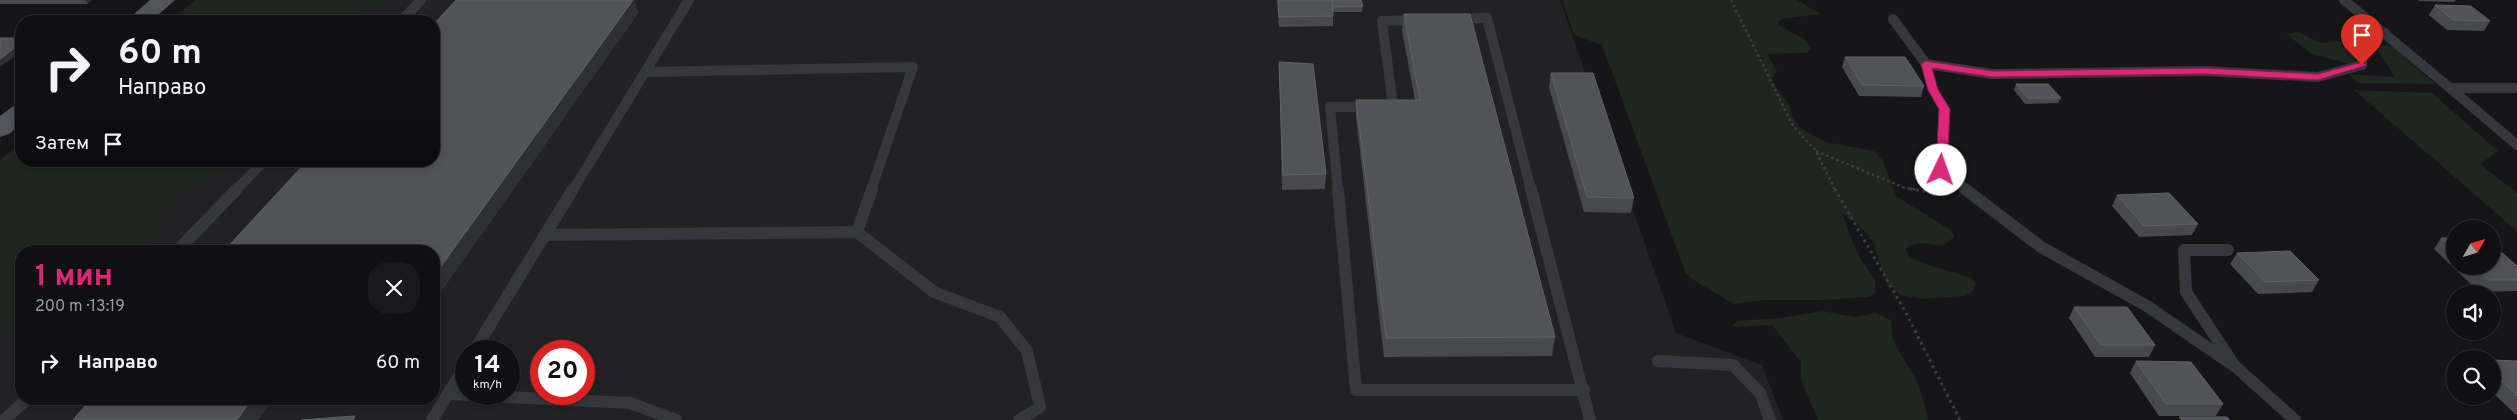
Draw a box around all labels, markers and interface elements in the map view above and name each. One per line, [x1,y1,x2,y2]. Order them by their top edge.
pin [2341,14,2383,65]
icon: arrive [2348,21,2376,49]
text: 60 m [118,32,202,76]
icon: right [35,35,100,100]
text: Направо [118,75,206,102]
icon: arrive [99,130,127,158]
text: Затем [35,132,89,156]
position arrow [1914,143,1966,195]
north arrow [2446,220,2501,275]
map controls [2446,220,2501,405]
text: 1 мин [35,259,113,296]
button: close [368,262,420,314]
button: sound [2446,285,2501,340]
text: 200 m · 13:19 [35,297,125,317]
speed limit sign: 20 [530,340,595,405]
icon: right [35,349,63,377]
text: 14 [474,350,501,382]
button: search [2446,350,2501,405]
text: Направо [78,351,158,375]
text: 60 m [376,351,420,375]
text: km/h [473,377,502,393]

